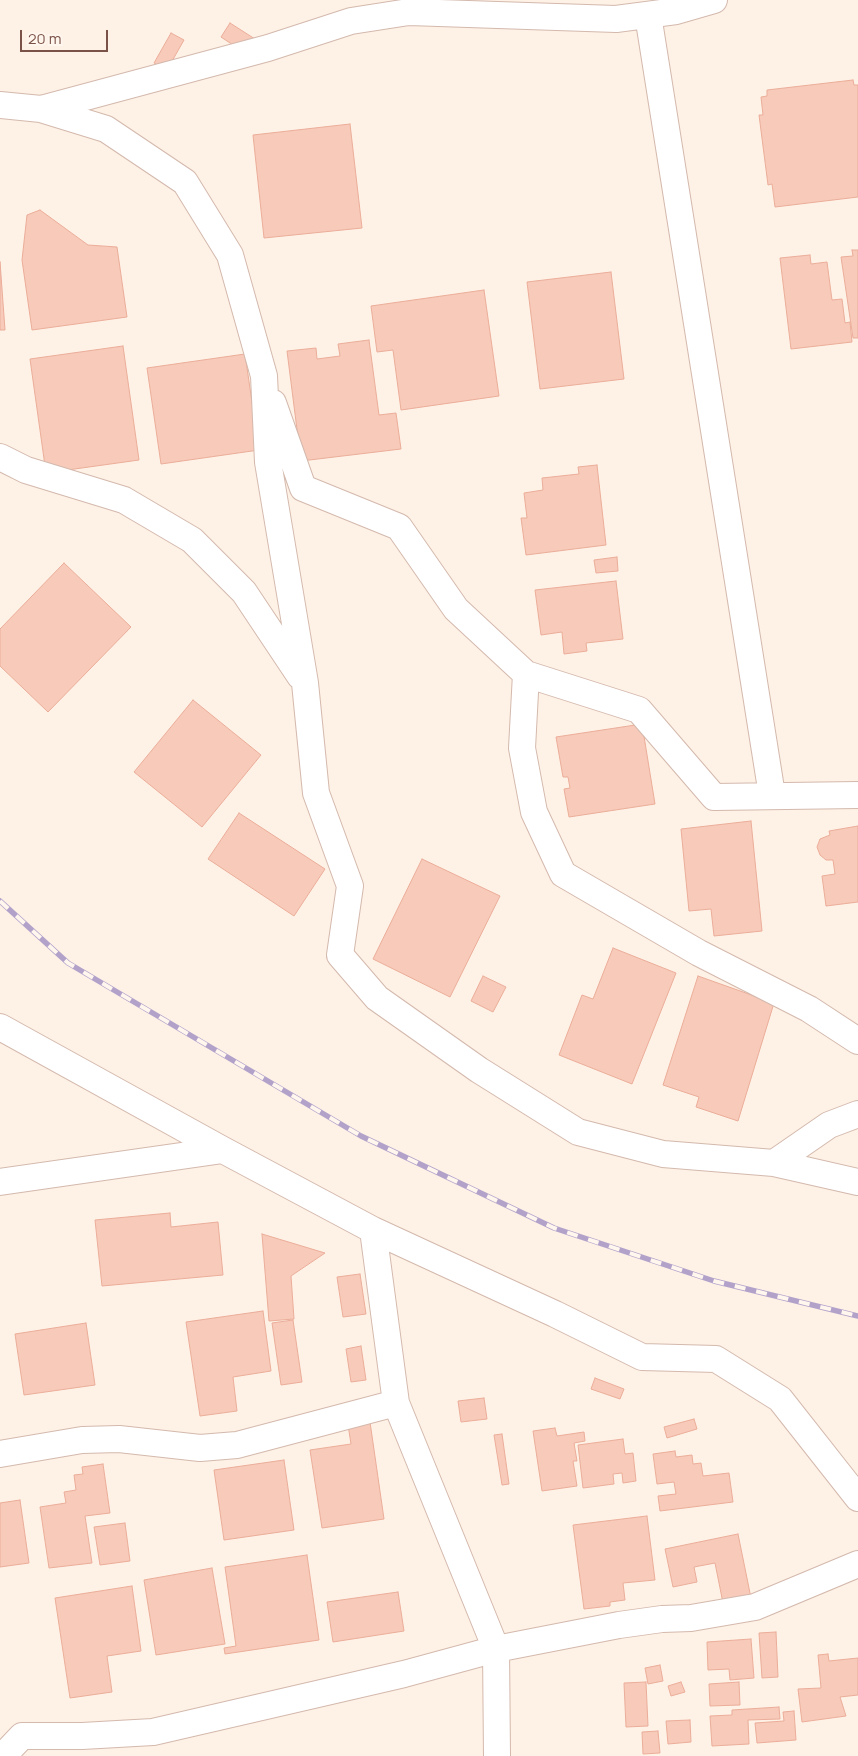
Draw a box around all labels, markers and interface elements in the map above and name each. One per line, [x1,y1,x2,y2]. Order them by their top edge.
scale bar [22,20,110,52]
text: 20 m [28,28,61,49]

